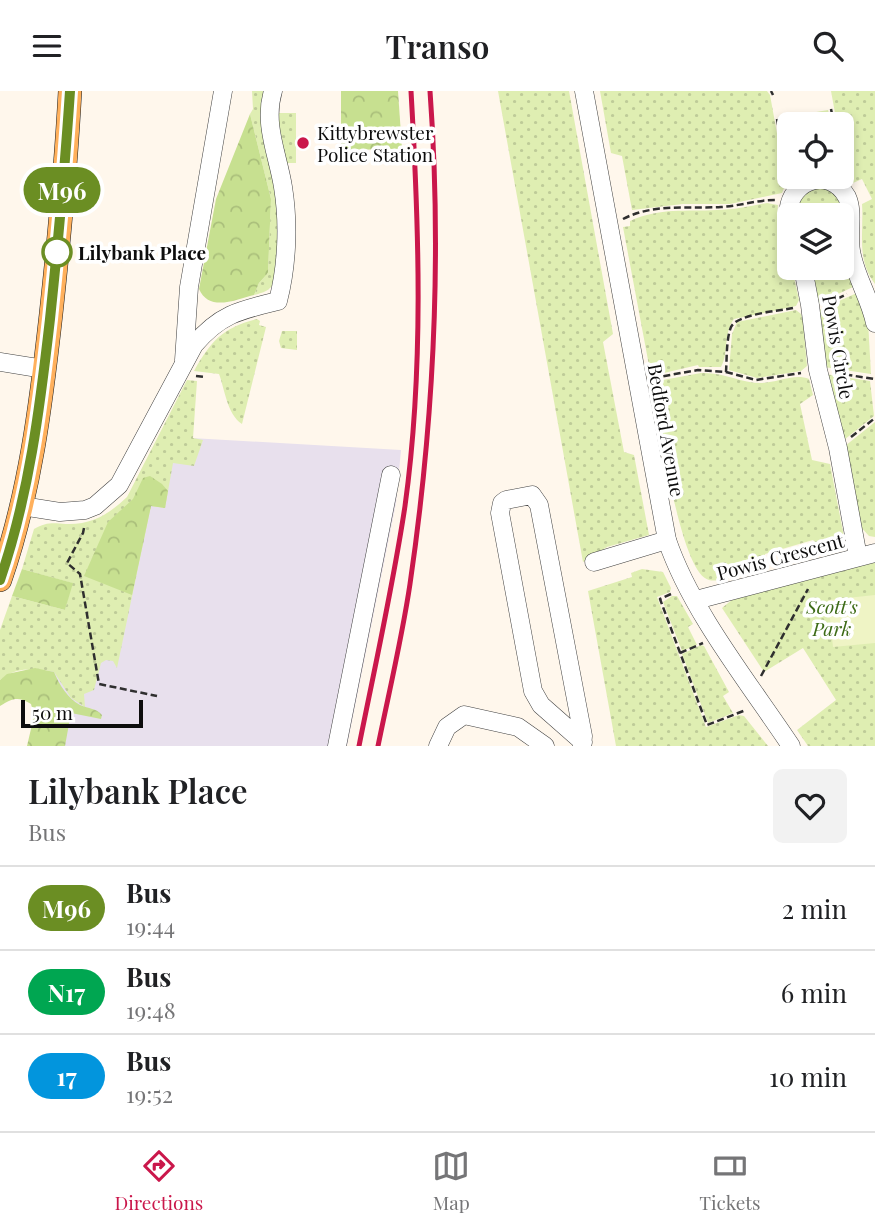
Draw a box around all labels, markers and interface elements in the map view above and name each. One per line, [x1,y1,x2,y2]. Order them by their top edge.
text: Transo [386,24,489,67]
icon: menu [28,27,66,65]
icon: search [809,27,847,65]
map controls [777,112,854,280]
button: locate [777,112,854,189]
place label: Kittybrewster Police Station [317,119,434,167]
marker: Kittybrewster Police Station [295,135,311,151]
line badge: M96 [22,167,102,213]
text: M96 [38,174,86,206]
button: layers [777,203,854,280]
marker: Lilybank Place [42,237,72,267]
place label: Lilybank Place [78,239,206,265]
street label: Powis Circle [817,293,861,401]
street label: Bedford Avenue [642,361,692,499]
street label: Powis Crescent [713,526,847,585]
park label: Scott's Park [805,593,858,641]
scale bar [21,697,144,729]
text: 50 m [32,699,73,725]
text: Lilybank Place [28,768,248,812]
button: heart [773,769,847,843]
text: Bus [28,816,66,847]
text: Bus [126,875,171,910]
text: 2 min [782,891,847,926]
text: M96 [42,892,91,924]
text: 19:44 [126,910,175,941]
text: Bus [126,959,171,994]
text: 6 min [781,975,847,1010]
text: N17 [48,976,85,1008]
text: 19:48 [126,994,176,1025]
text: Bus [126,1043,171,1078]
text: 10 min [769,1059,847,1094]
text: 17 [56,1060,77,1092]
text: 19:52 [126,1078,173,1109]
tab: Directions [114,1147,203,1215]
tab: Map [432,1147,470,1215]
tab: Tickets [699,1147,761,1215]

